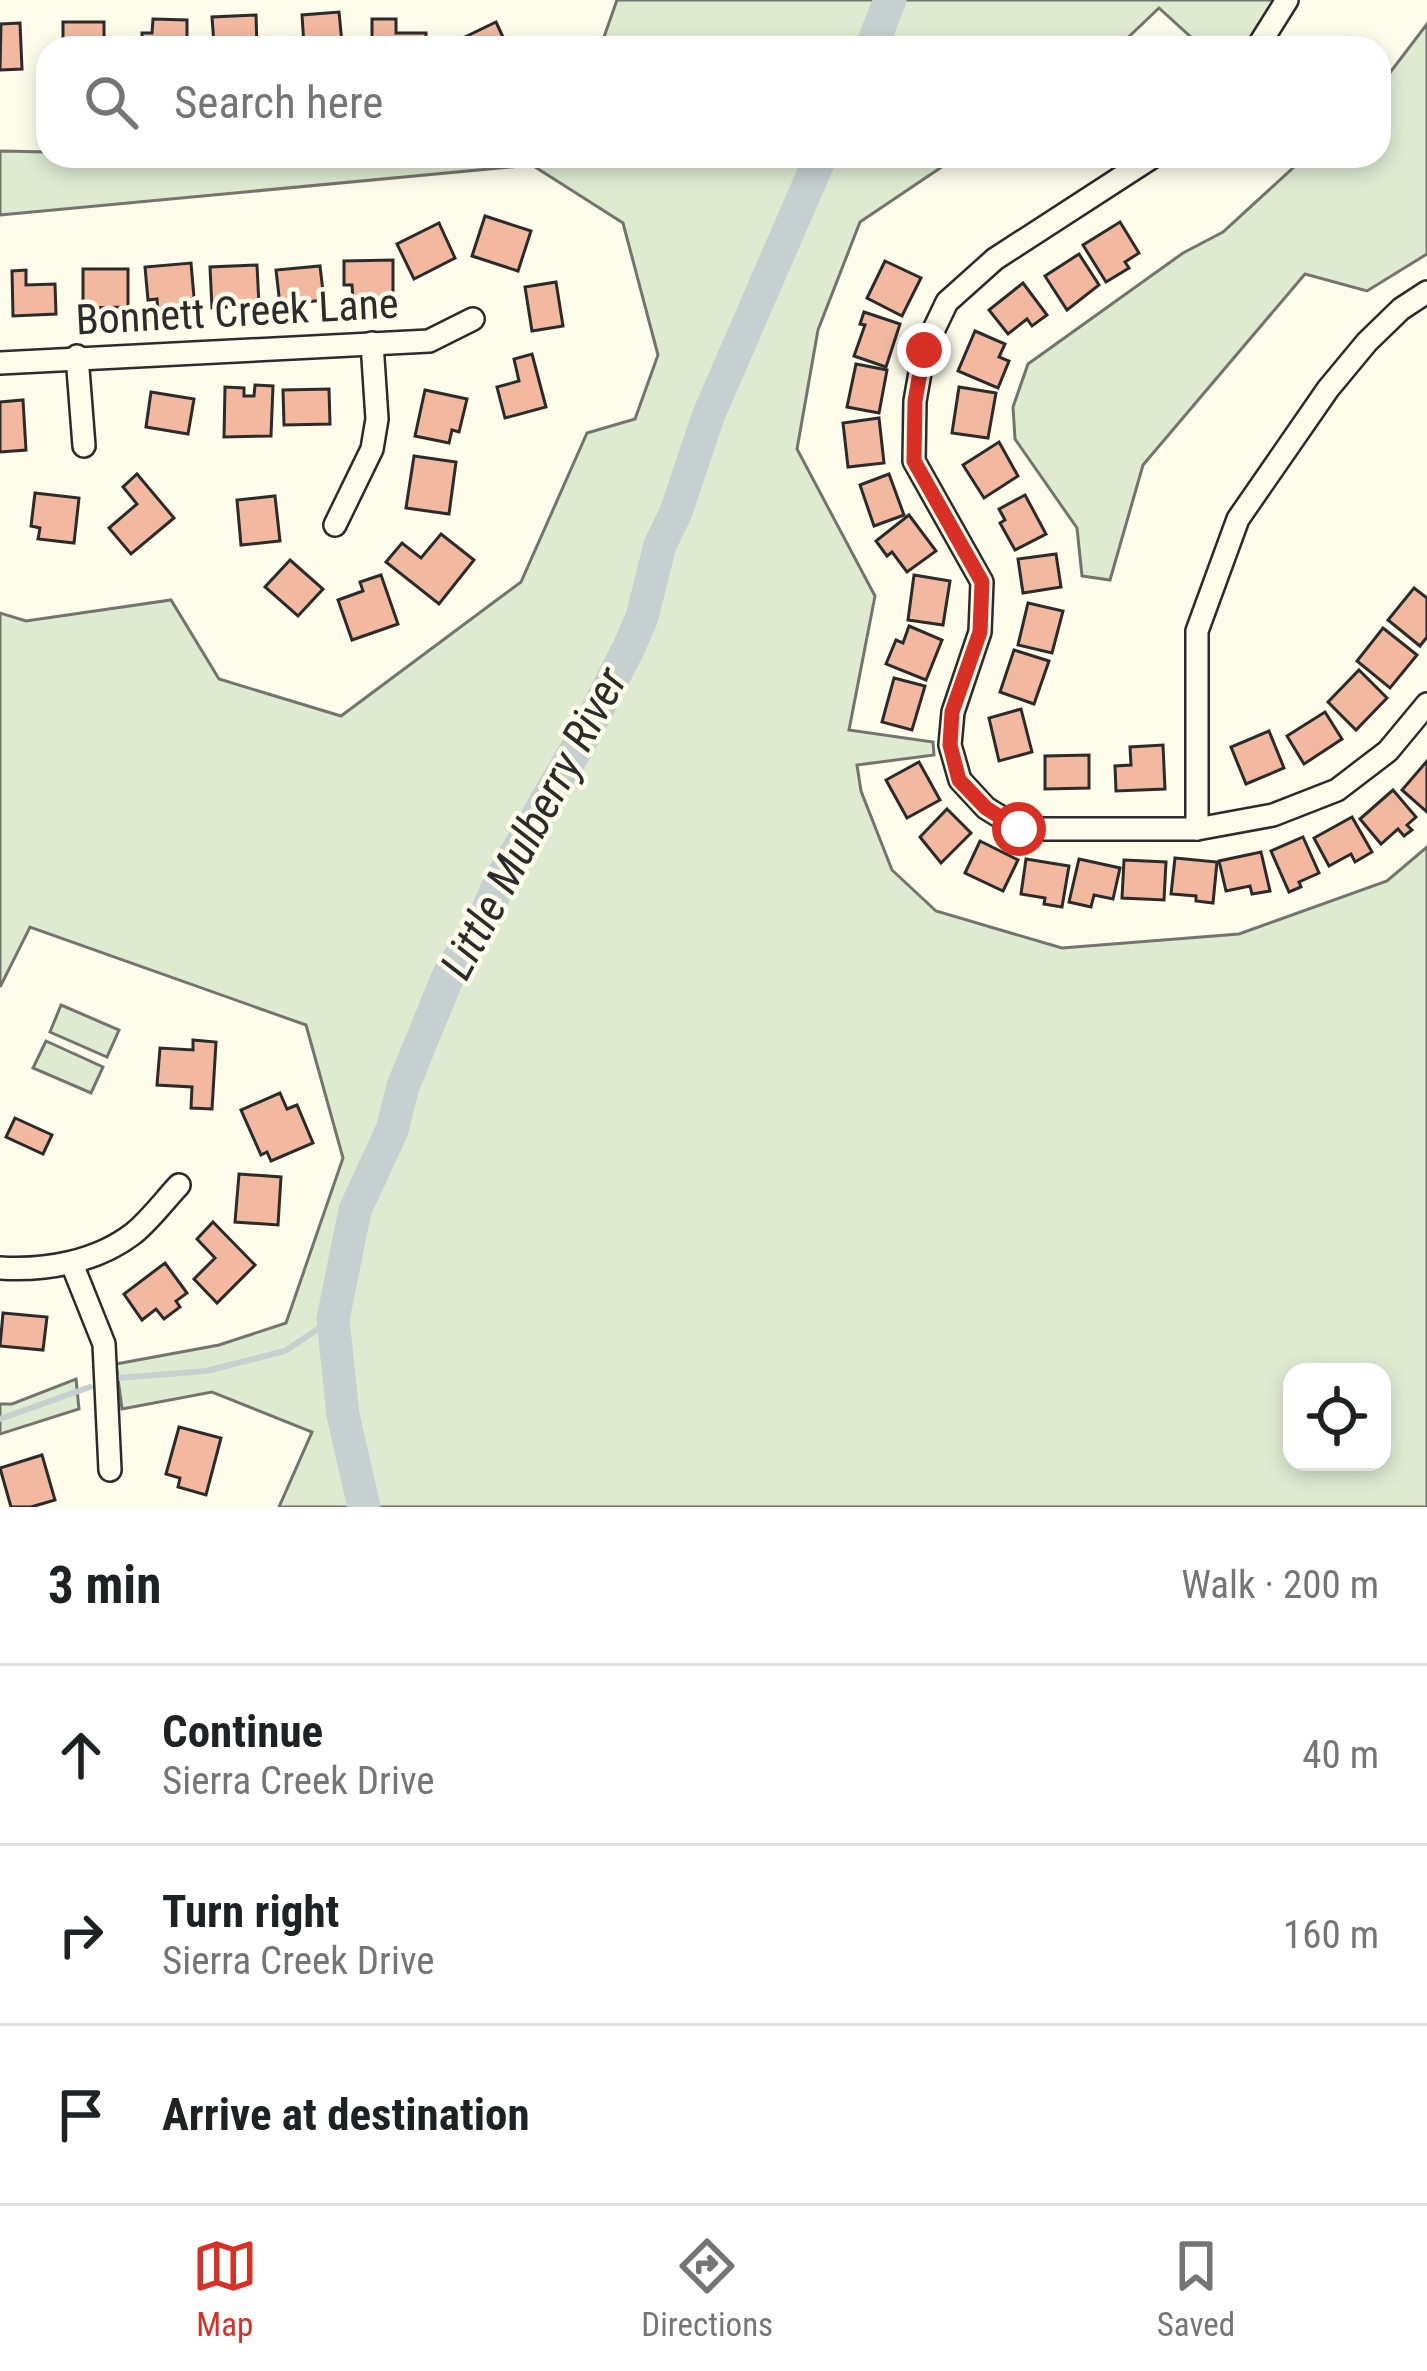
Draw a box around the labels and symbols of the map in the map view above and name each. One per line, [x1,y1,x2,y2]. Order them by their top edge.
street label: Bonnett Creek Lane [74,279,400,344]
route end [897,323,951,377]
water label: Little Mulberry River [429,657,638,988]
route start [992,802,1046,856]

